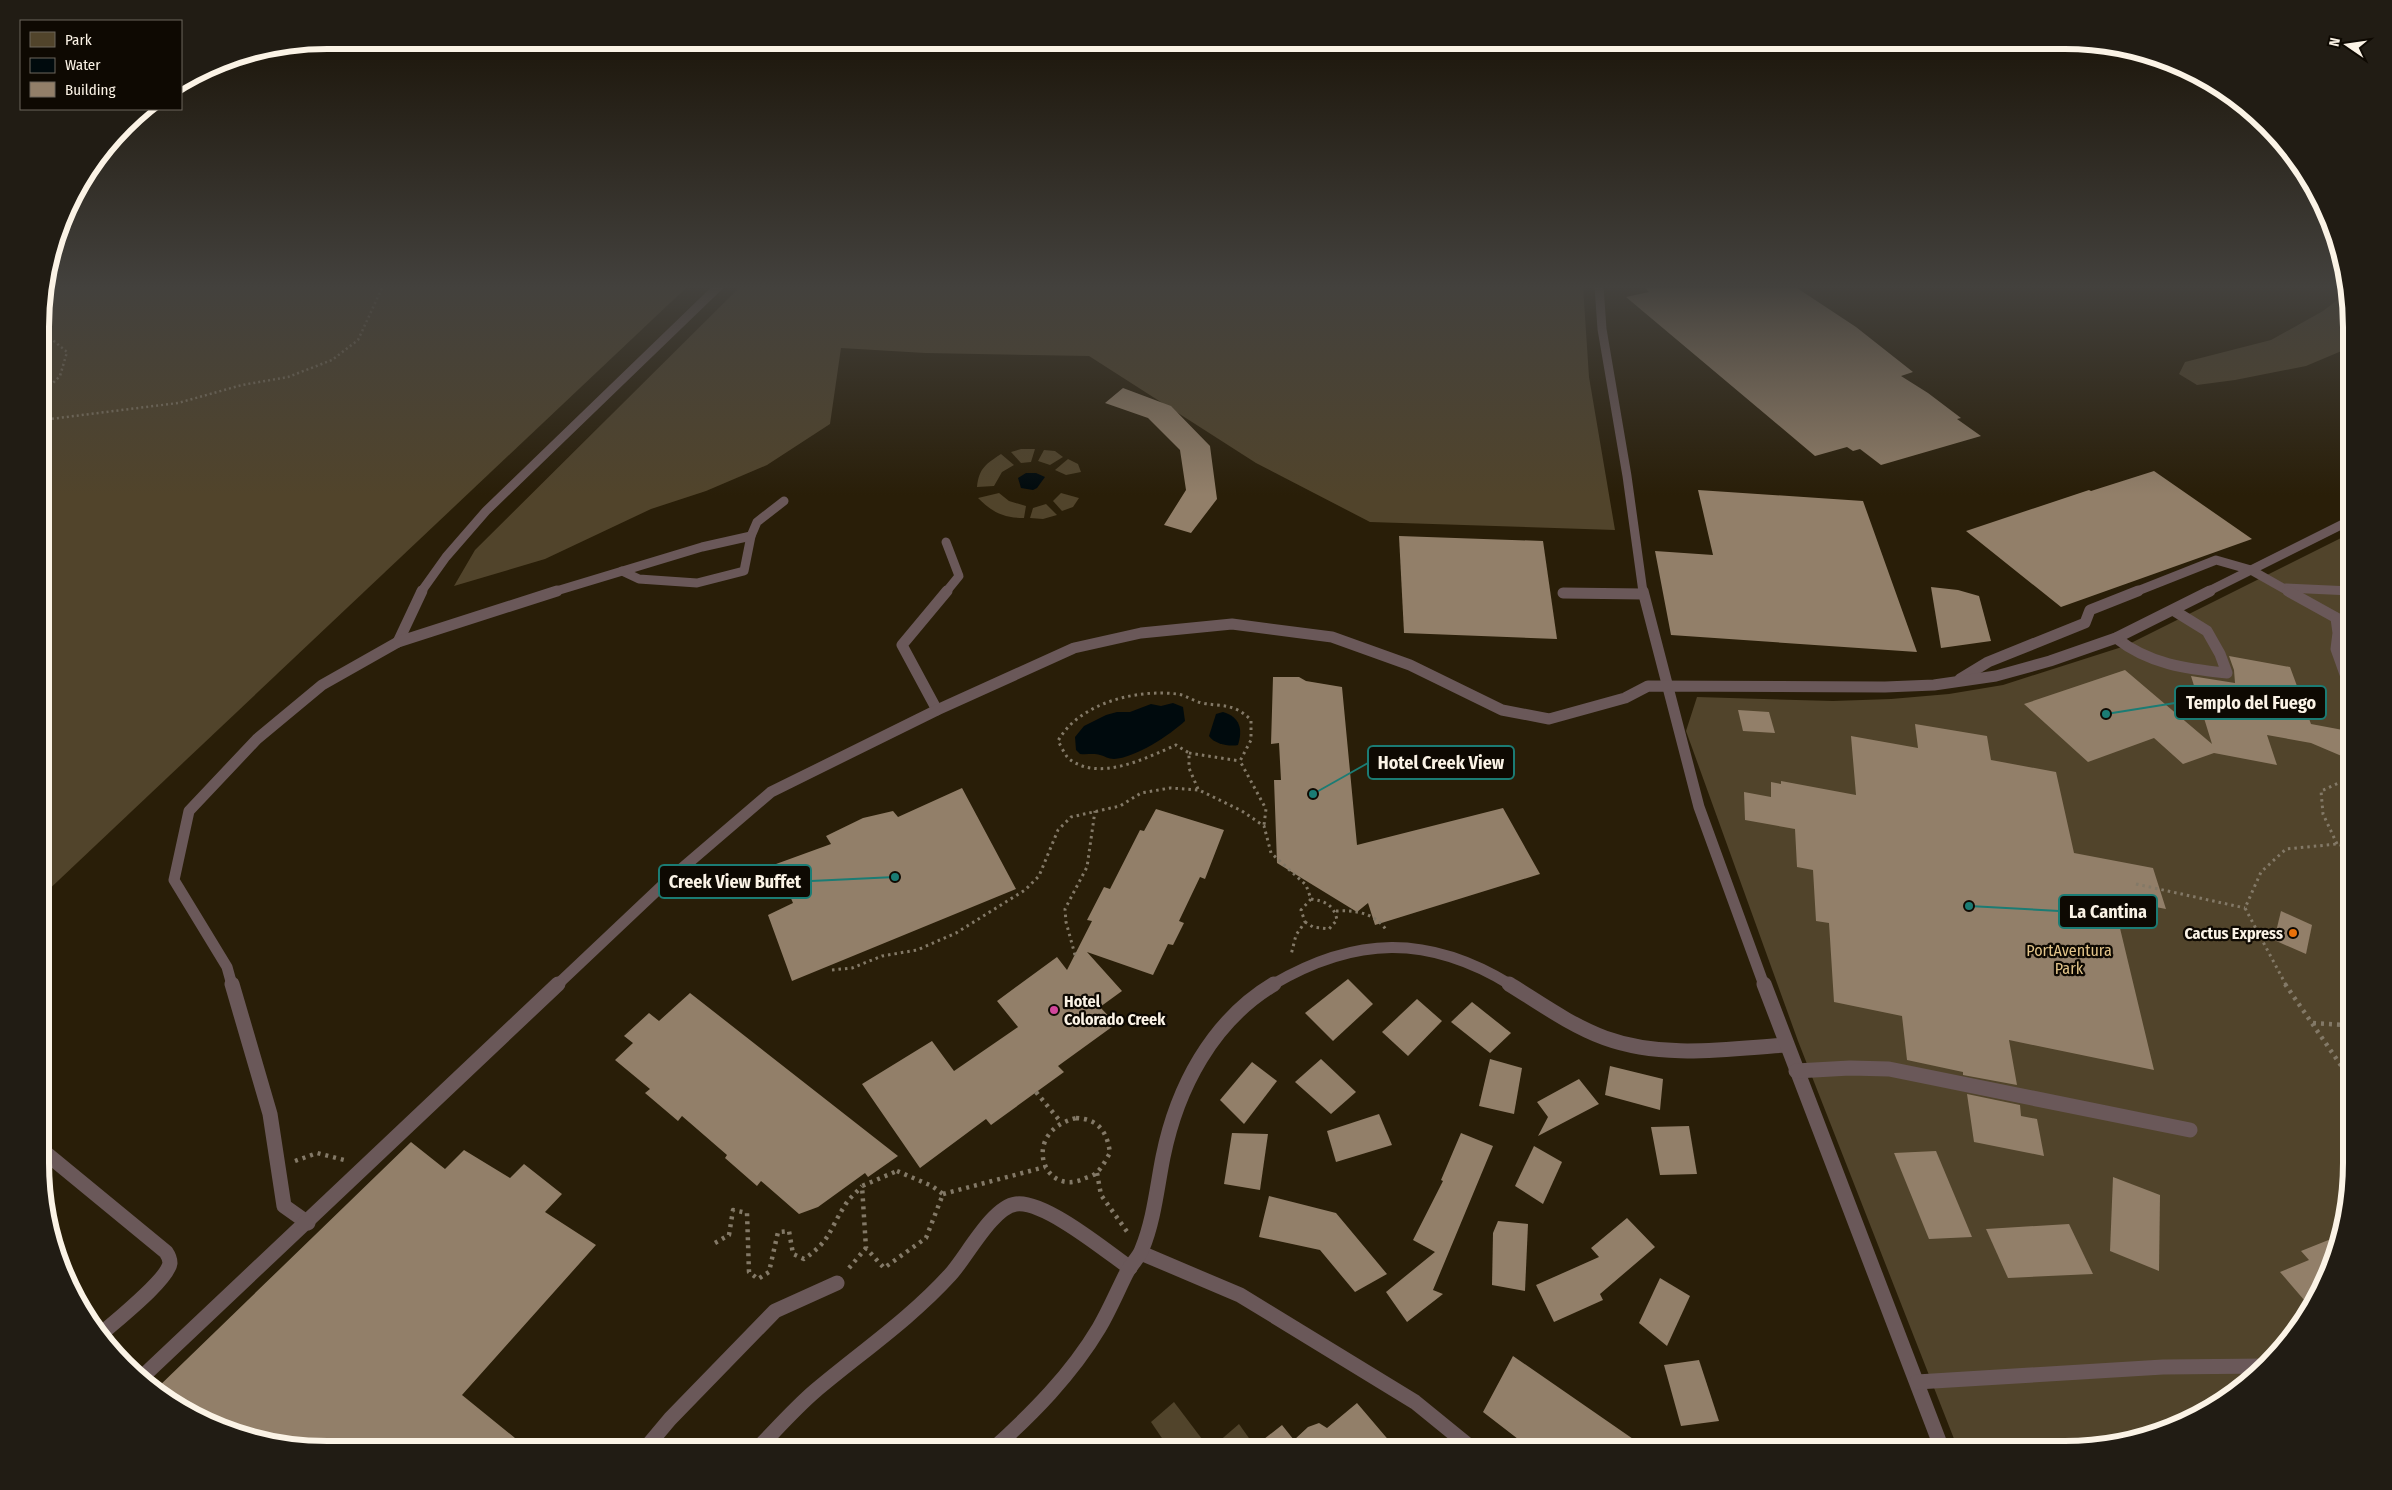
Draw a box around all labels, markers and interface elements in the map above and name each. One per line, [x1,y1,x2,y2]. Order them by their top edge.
legend [20,20,182,110]
north arrow [2322,20,2372,70]
text: Park [65,31,92,49]
text: N [2326,36,2344,48]
text: Water [65,56,101,74]
text: Building [65,81,116,99]
callout: Templo del Fuego [2175,686,2326,719]
text: Templo del Fuego [2186,692,2316,714]
callout: Hotel Creek View [1368,746,1514,779]
text: Hotel Creek View [1378,752,1505,774]
callout: Creek View Buffet [659,865,811,898]
text: Creek View Buffet [669,871,802,893]
callout: La Cantina [2059,895,2157,928]
text: La Cantina [2069,901,2147,923]
place label: Cactus Express [2184,924,2283,943]
marker: Cactus Express [2287,927,2299,939]
park label: PortAventura Park [2026,941,2112,978]
place label: Hotel Colorado Creek [1064,992,1166,1029]
marker: Hotel Colorado Creek [1048,1004,1060,1016]

